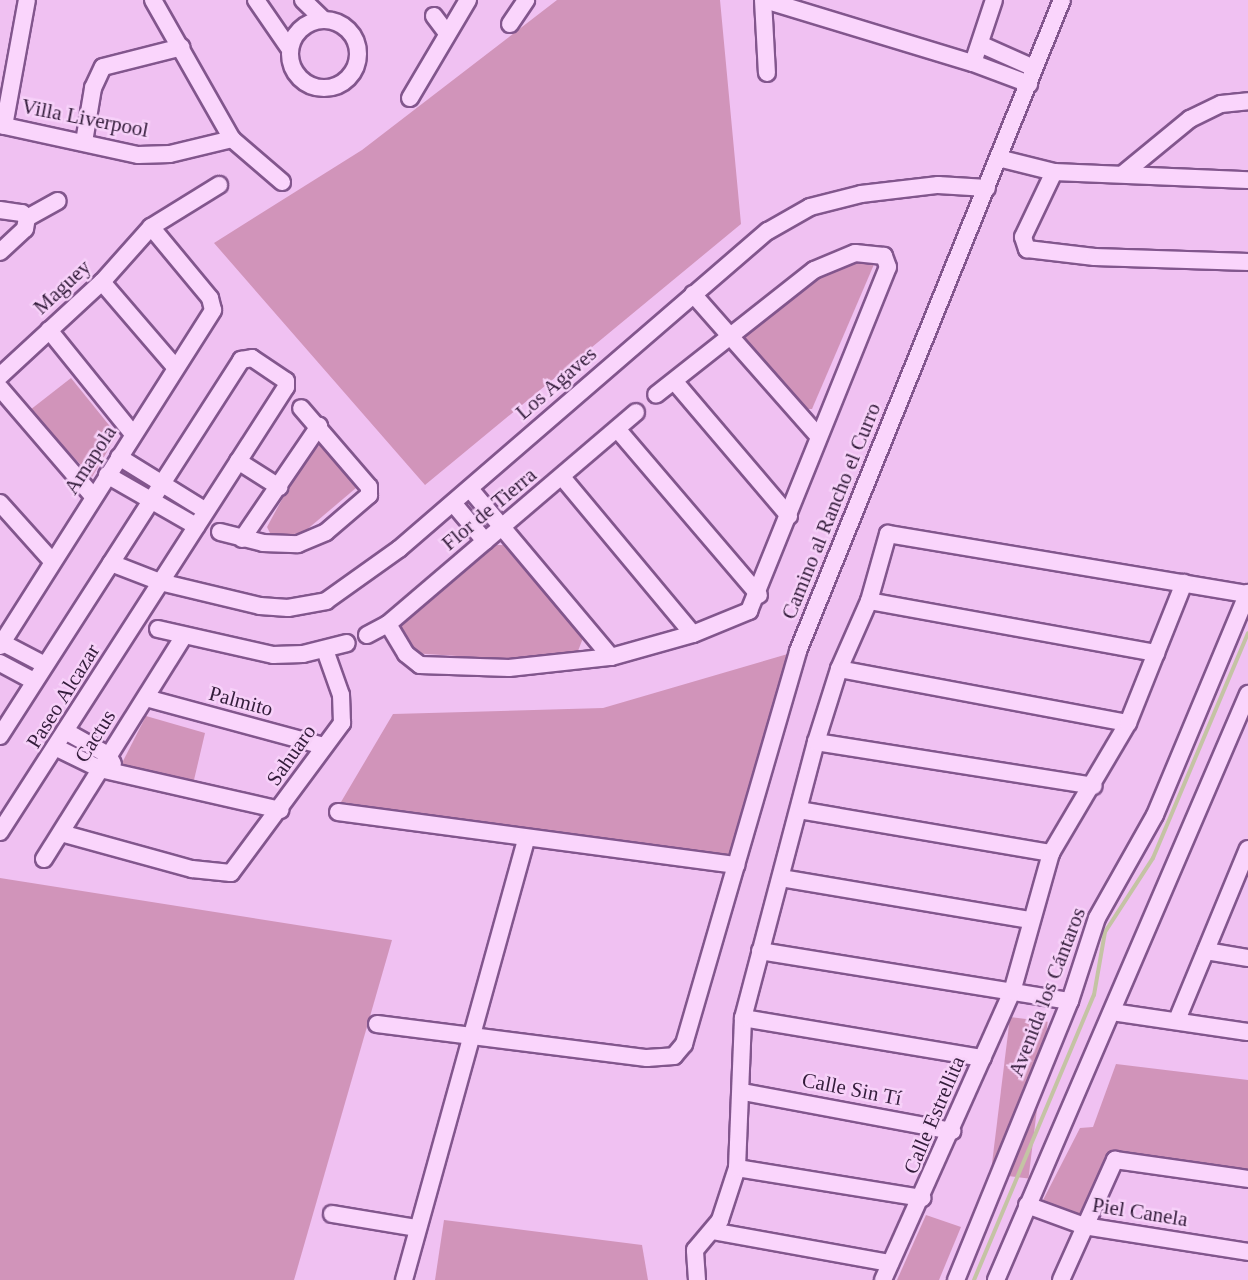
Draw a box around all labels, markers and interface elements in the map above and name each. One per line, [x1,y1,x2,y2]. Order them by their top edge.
street label: Villa Liverpool [19,93,151,143]
street label: Maguey [28,254,96,320]
street label: Los Agaves [510,341,602,425]
street label: Camino al Rancho el Curro [776,399,886,623]
street label: Amapola [58,421,122,499]
street label: Flor de Tierra [437,462,541,556]
street label: Paseo Alcazar [21,639,105,753]
street label: Palmito [206,680,276,722]
street label: Cactus [69,705,121,767]
street label: Sahuaro [261,720,321,790]
street label: Avenida los Cántaros [1003,904,1091,1080]
street label: Calle Estrellita [898,1052,970,1178]
street label: Calle Sin Tí [800,1067,904,1111]
street label: Piel Canela [1091,1192,1189,1232]

